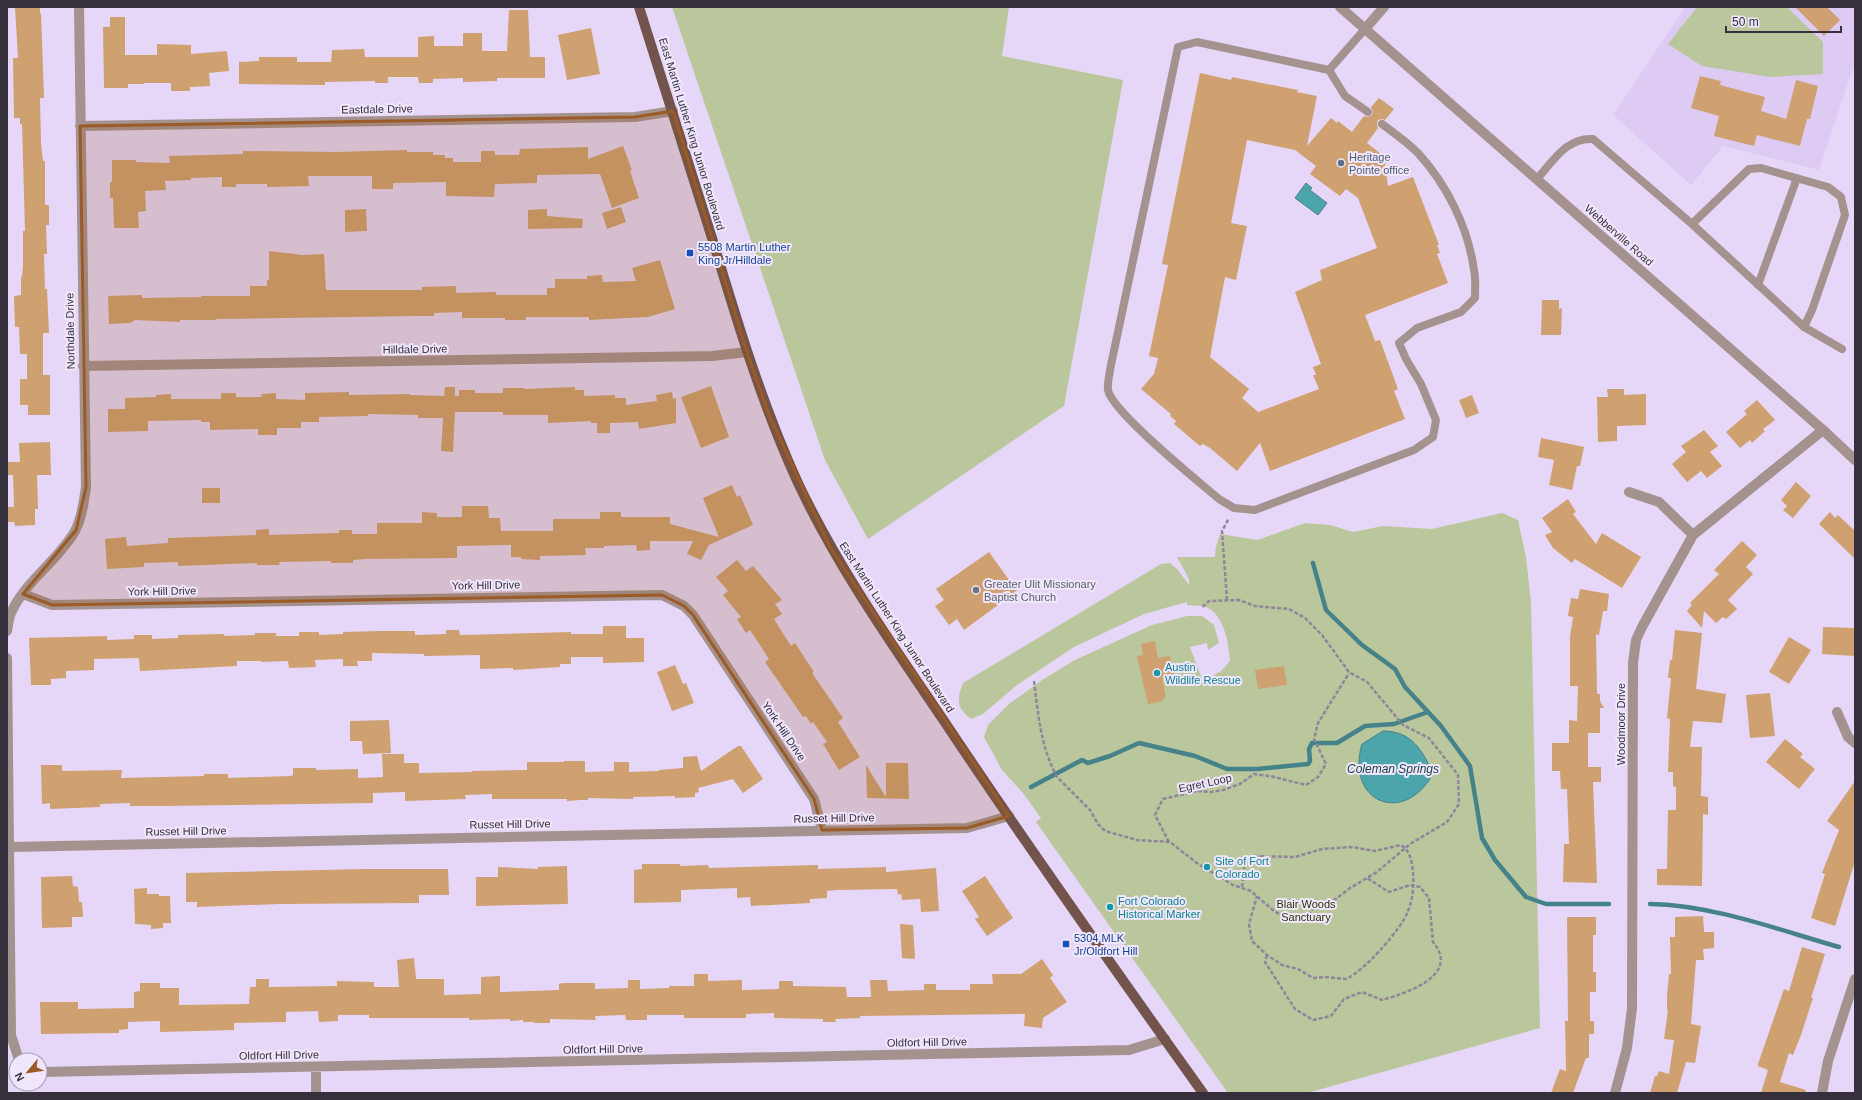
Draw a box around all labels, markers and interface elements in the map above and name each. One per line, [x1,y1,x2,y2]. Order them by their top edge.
scale bar [1726,8,1841,34]
text: 50 m [1732,15,1759,29]
street label: East Martin Luther King Junior Boulevard [657,36,727,232]
street label: Eastdale Drive [341,102,413,116]
place label: Heritage Pointe office [1349,151,1409,176]
marker: Heritage Pointe office [1336,158,1346,168]
street label: Webberville Road [1582,202,1656,268]
place label: 5508 Martin Luther King Jr/Hilldale [698,241,791,266]
marker: 5508 Martin Luther King Jr/Hilldale [685,248,695,258]
street label: Northdale Drive [63,293,77,369]
street label: Hilldale Drive [383,342,447,356]
street label: East Martin Luther King Junior Boulevard [837,540,957,714]
street label: York Hill Drive [452,578,520,592]
place label: Greater Ulit Missionary Baptist Church [984,578,1096,603]
street label: York Hill Drive [128,584,196,598]
marker: Greater Ulit Missionary Baptist Church [971,585,981,595]
place label: Austin Wildlife Rescue [1165,661,1241,686]
marker: Austin Wildlife Rescue [1152,668,1162,678]
street label: Woodmoor Drive [1615,683,1627,765]
street label: York Hill Drive [760,699,808,763]
water label: Coleman Springs [1347,762,1439,776]
street label: Egret Loop [1177,772,1233,794]
street label: Russet Hill Drive [793,811,875,825]
street label: Russet Hill Drive [469,817,551,831]
street label: Russet Hill Drive [145,824,227,838]
place label: Site of Fort Colorado [1215,855,1269,880]
marker: Site of Fort Colorado [1202,862,1212,872]
place label: Fort Colorado Historical Marker [1118,895,1201,920]
park label: Blair Woods Sanctuary [1276,898,1336,923]
marker: Fort Colorado Historical Marker [1105,902,1115,912]
place label: 5304 MLK Jr/Oldfort Hill [1074,932,1138,957]
marker: 5304 MLK Jr/Oldfort Hill [1061,939,1071,949]
street label: Oldfort Hill Drive [887,1035,967,1049]
street label: Oldfort Hill Drive [563,1042,643,1056]
street label: Oldfort Hill Drive [239,1048,319,1062]
north arrow [8,1052,48,1092]
text: N [12,1070,26,1083]

